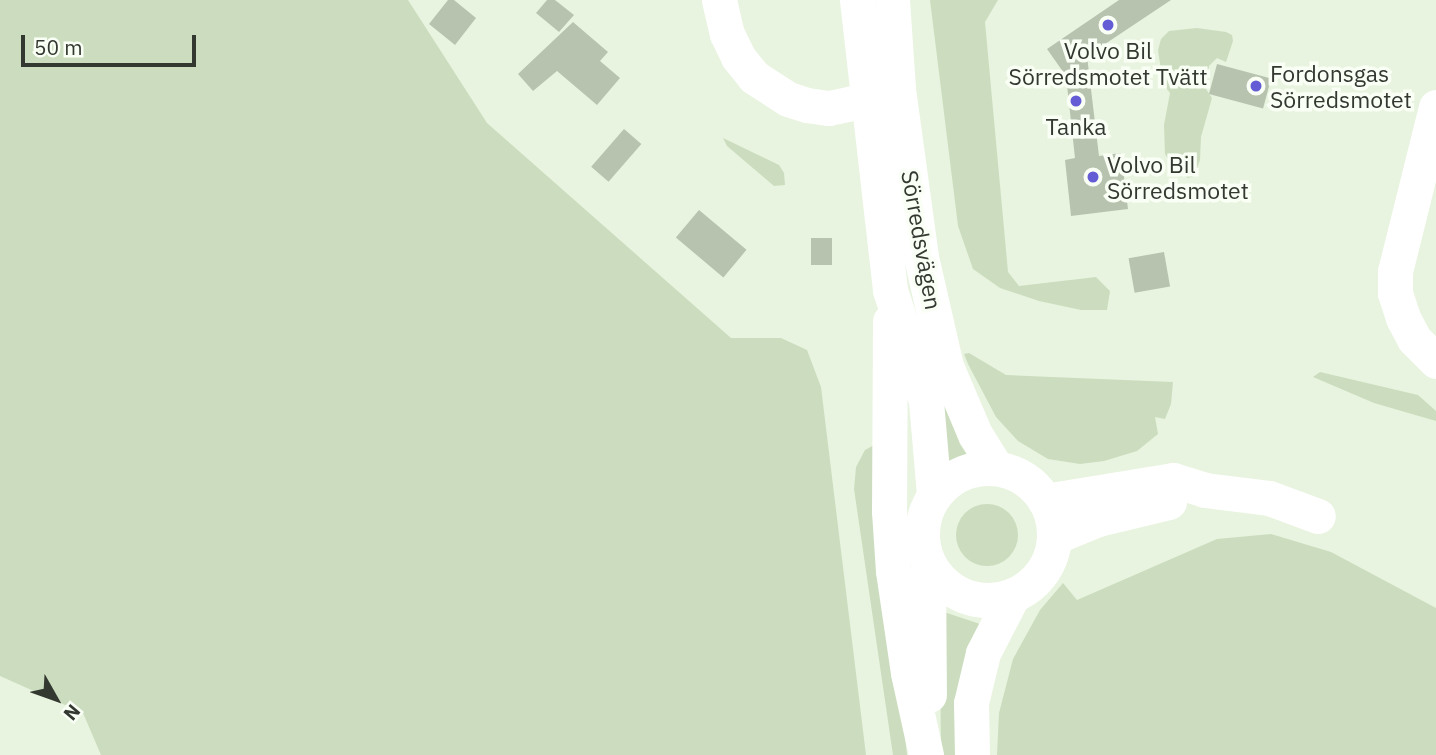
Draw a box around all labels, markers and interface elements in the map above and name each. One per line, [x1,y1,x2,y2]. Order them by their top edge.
marker: Volvo Bil Sörredsmotet Tvätt [1100,17,1116,33]
scale bar [24,21,200,65]
text: 50 m [34,33,83,61]
place label: Volvo Bil Sörredsmotet Tvätt [1009,36,1207,90]
place label: Fordonsgas Sörredsmotet [1270,59,1412,113]
marker: Fordonsgas Sörredsmotet [1248,78,1264,94]
marker: Tanka [1068,93,1084,109]
place label: Tanka [1045,112,1107,140]
place label: Volvo Bil Sörredsmotet [1107,150,1249,204]
street label: Sörredsvägen [896,168,948,312]
marker: Volvo Bil Sörredsmotet [1085,169,1101,185]
north arrow [21,664,91,734]
text: N [58,700,86,725]

